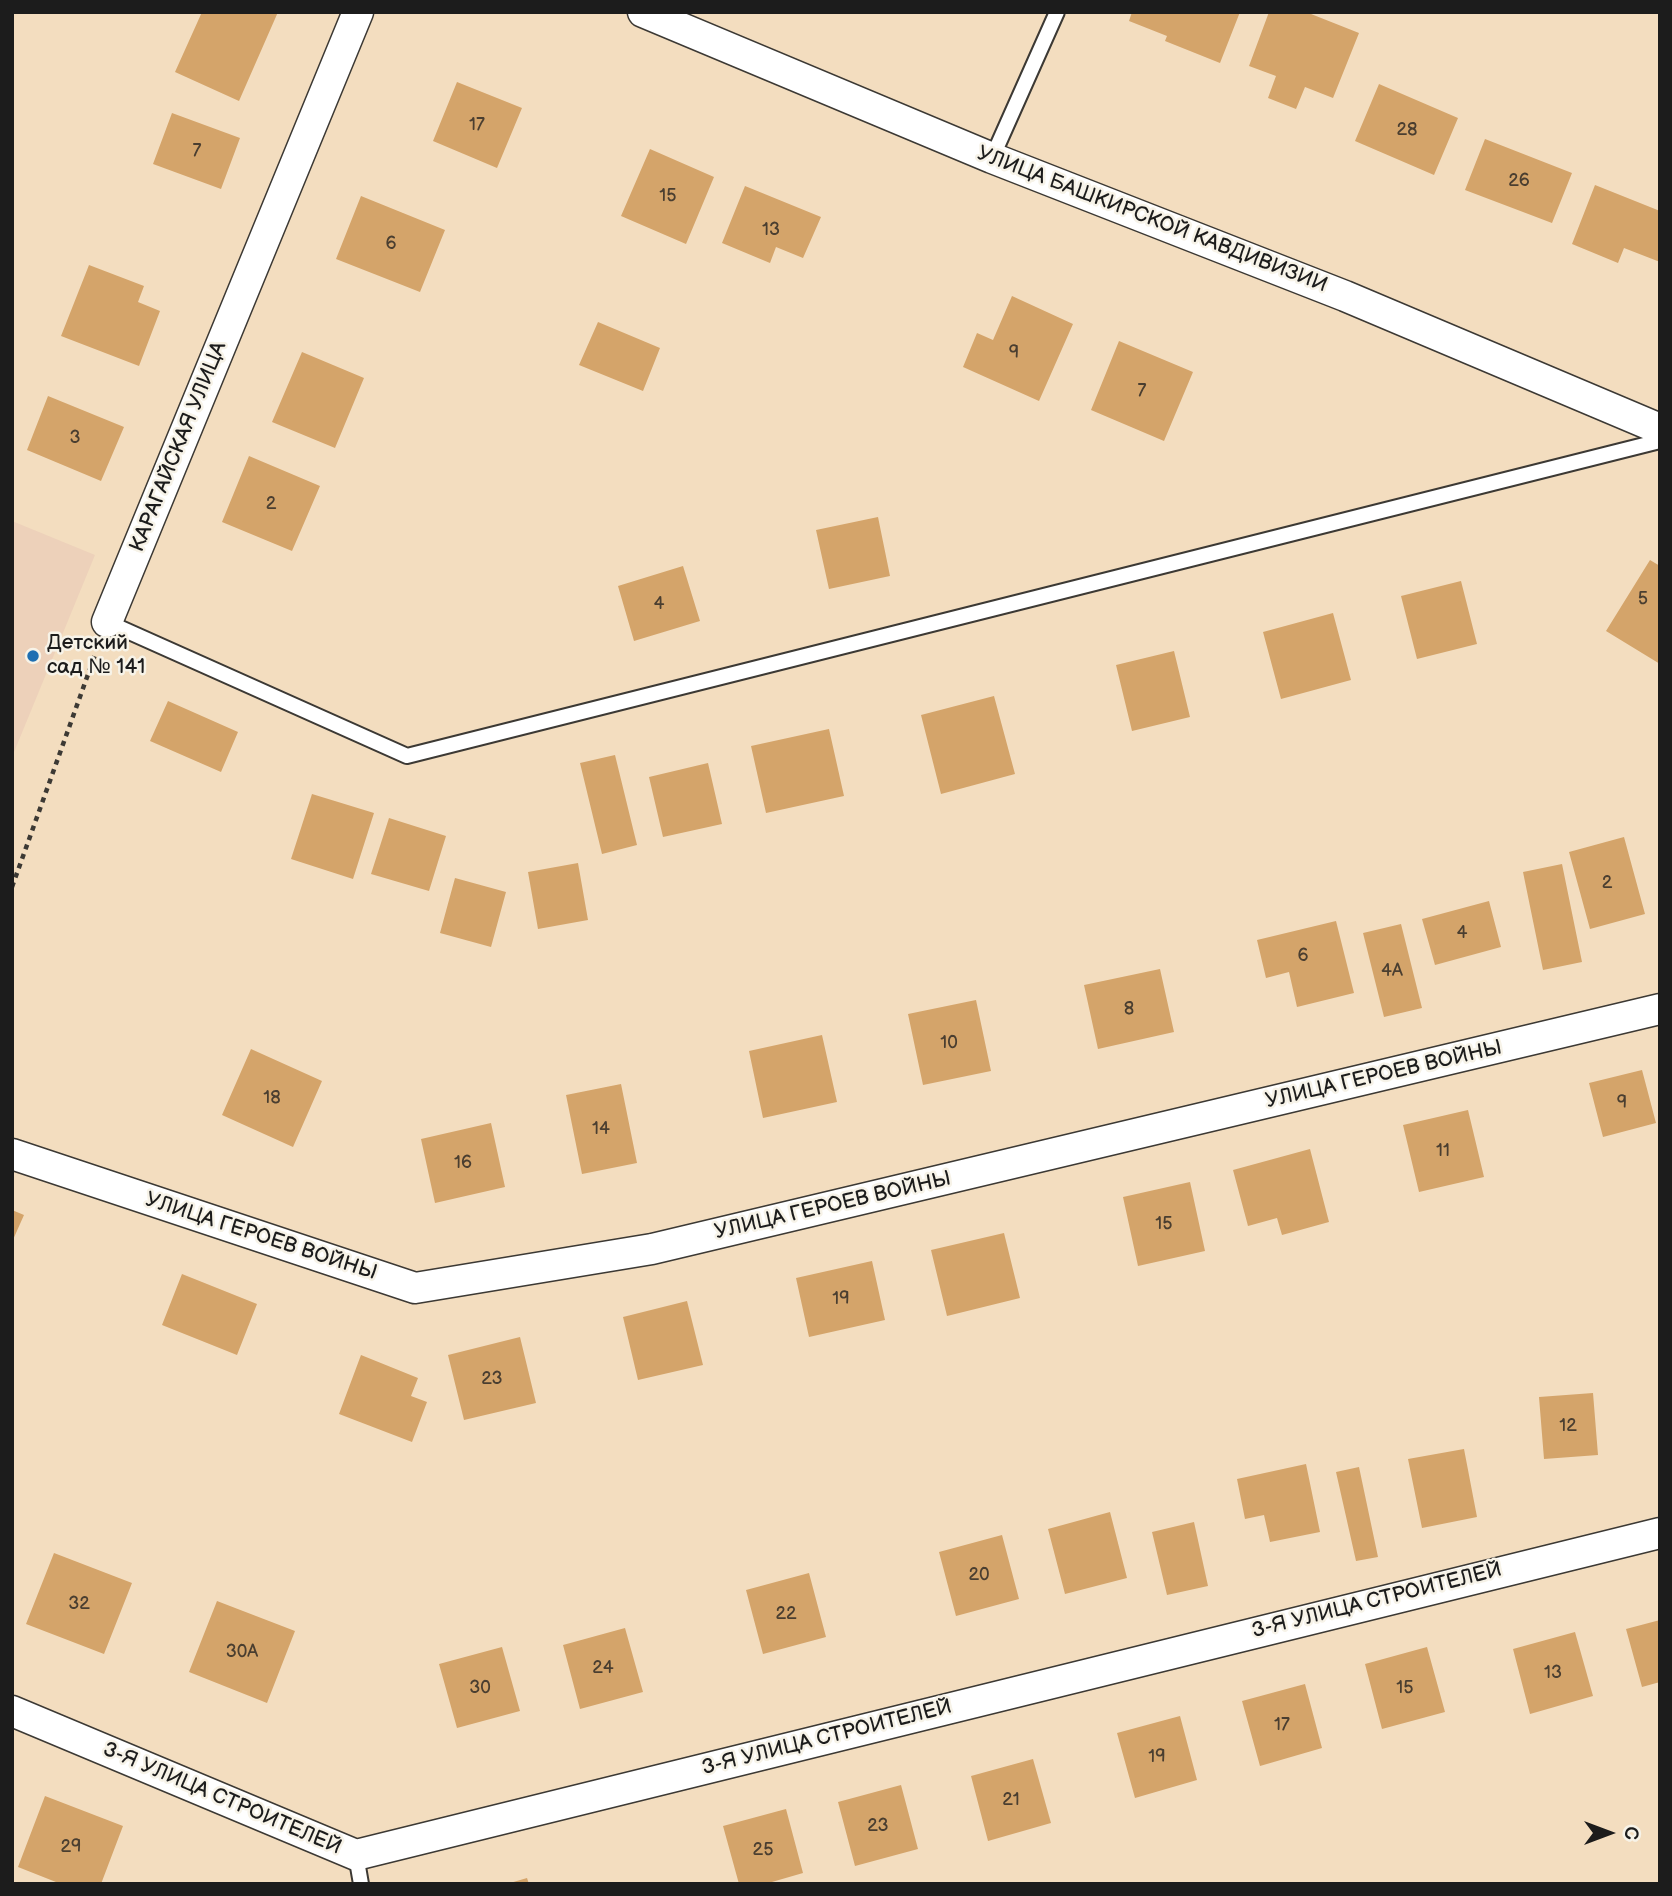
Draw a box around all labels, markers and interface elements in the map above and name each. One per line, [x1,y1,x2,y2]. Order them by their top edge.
house number: 17 [469,114,485,136]
house number: 28 [1396,119,1418,141]
house number: 7 [193,140,201,162]
street label: УЛИЦА БАШКИРСКОЙ КАВДИВИЗИИ [973,141,1331,299]
house number: 26 [1508,170,1530,192]
house number: 15 [659,185,677,207]
house number: 13 [762,219,780,241]
house number: 6 [386,233,396,255]
street label: КАРАГАЙСКАЯ УЛИЦА [125,338,233,556]
house number: 9 [1009,342,1019,364]
house number: 7 [1138,380,1146,402]
house number: 3 [69,427,81,449]
house number: 2 [266,493,276,515]
house number: 5 [1638,588,1648,610]
house number: 4 [654,593,664,615]
place label: Детский сад № 141 [47,631,145,681]
marker: Детский сад № 141 [25,648,41,664]
house number: 2 [1602,872,1612,894]
house number: 4 [1457,922,1467,944]
house number: 6 [1298,945,1308,967]
house number: 4А [1381,960,1403,982]
house number: 8 [1124,998,1134,1020]
house number: 10 [940,1032,958,1054]
street label: УЛИЦА ГЕРОЕВ ВОЙНЫ [1263,1036,1505,1114]
house number: 18 [263,1087,281,1109]
house number: 9 [1617,1092,1627,1114]
house number: 14 [592,1118,610,1140]
house number: 11 [1436,1140,1450,1162]
house number: 16 [454,1152,472,1174]
street label: УЛИЦА ГЕРОЕВ ВОЙНЫ [712,1167,954,1245]
street label: УЛИЦА ГЕРОЕВ ВОЙНЫ [142,1188,380,1286]
house number: 15 [1155,1213,1173,1235]
house number: 19 [832,1288,850,1310]
house number: 23 [481,1368,503,1390]
house number: 12 [1559,1415,1577,1437]
street label: 3-Я УЛИЦА СТРОИТЕЛЕЙ [1249,1558,1505,1644]
house number: 20 [968,1564,990,1586]
house number: 32 [68,1593,90,1615]
house number: 22 [775,1603,797,1625]
house number: 30А [226,1641,258,1663]
house number: 24 [592,1657,614,1679]
house number: 13 [1544,1662,1562,1684]
house number: 30 [469,1677,491,1699]
house number: 15 [1396,1677,1414,1699]
street label: 3-Я УЛИЦА СТРОИТЕЛЕЙ [699,1695,955,1781]
house number: 17 [1274,1714,1290,1736]
street label: 3-Я УЛИЦА СТРОИТЕЛЕЙ [99,1737,345,1861]
house number: 19 [1148,1746,1166,1768]
house number: 21 [1002,1789,1020,1811]
north arrow [1574,1798,1644,1868]
house number: 23 [867,1815,889,1837]
text: С [1619,1826,1642,1840]
house number: 29 [60,1836,82,1858]
house number: 25 [753,1839,773,1861]

